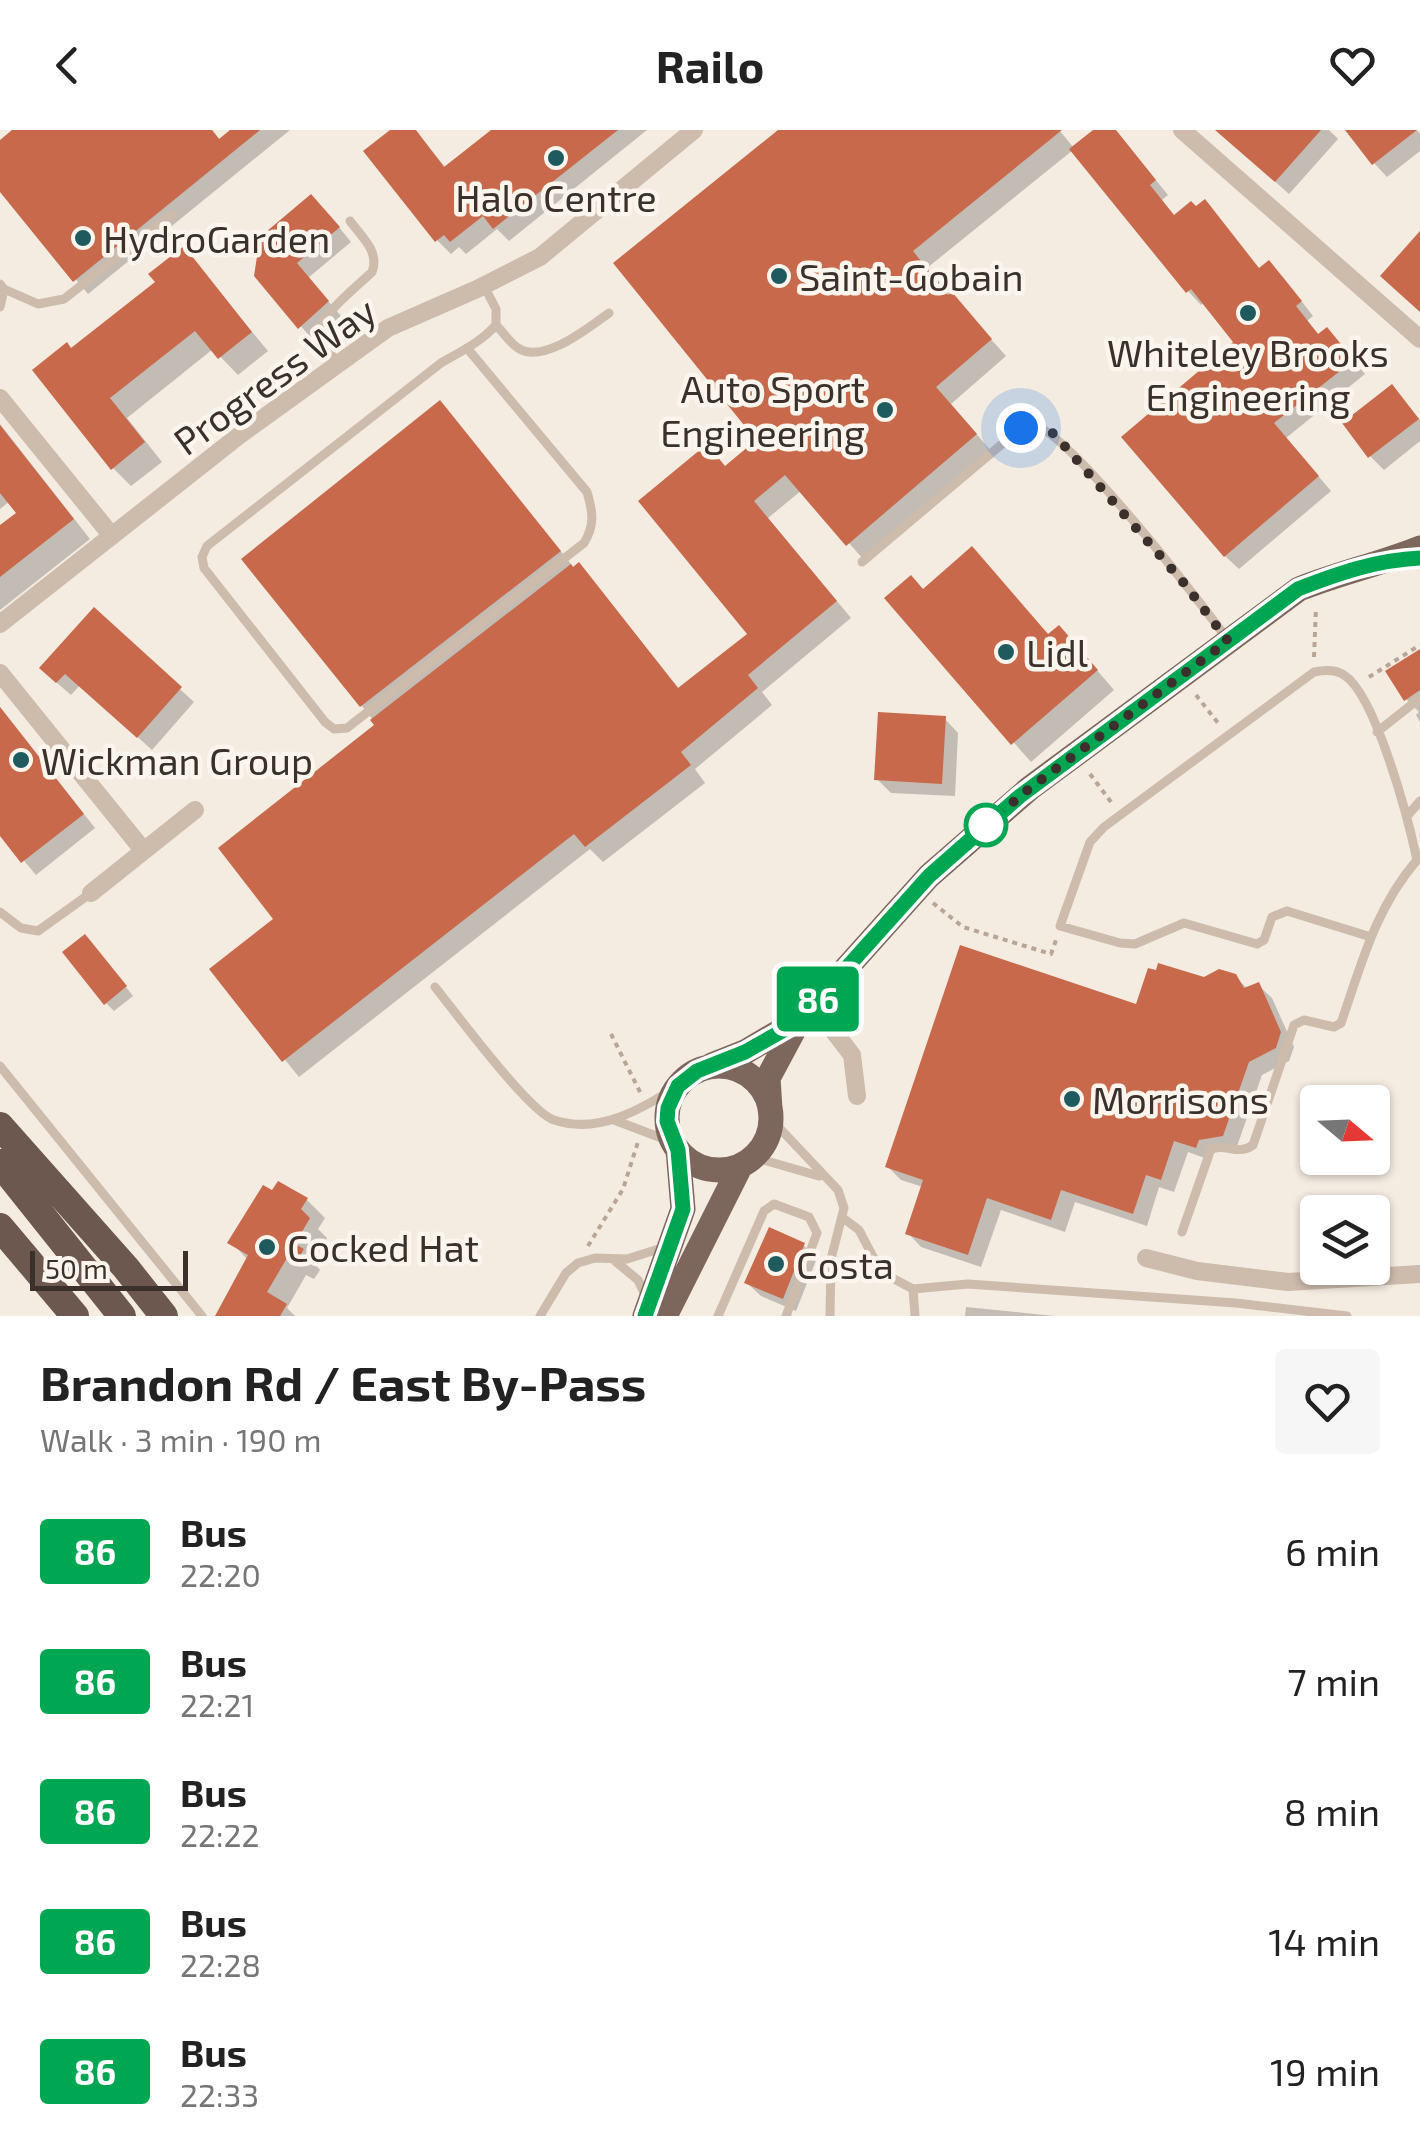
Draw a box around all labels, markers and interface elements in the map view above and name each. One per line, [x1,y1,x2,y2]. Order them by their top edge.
icon: back [40,38,95,93]
text: Railo [656,38,764,92]
icon: heart [1325,38,1380,93]
marker: Halo Centre [545,147,567,169]
place label: Halo Centre [455,174,657,220]
place label: HydroGarden [103,215,330,261]
marker: HydroGarden [72,227,94,249]
place label: Saint-Gobain [799,253,1024,299]
marker: Saint-Gobain [768,265,790,287]
street label: Progress Way [164,286,384,464]
marker: Whiteley Brooks Engineering [1237,302,1259,324]
place label: Whiteley Brooks Engineering [1107,329,1389,419]
place label: Auto Sport Engineering [660,365,865,455]
marker: Auto Sport Engineering [874,399,896,421]
your location [996,403,1046,453]
place label: Lidl [1026,629,1088,675]
marker: Lidl [995,641,1017,663]
place label: Wickman Group [41,737,313,783]
marker: Wickman Group [10,749,32,771]
unlabelled marker [965,804,1007,846]
line badge: 86 [773,966,863,1032]
text: 86 [797,978,839,1020]
place label: Morrisons [1092,1076,1269,1122]
north arrow [1300,1085,1390,1175]
map controls [1300,1085,1390,1285]
marker: Morrisons [1061,1088,1083,1110]
button: layers [1300,1195,1390,1285]
place label: Cocked Hat [287,1224,479,1270]
marker: Cocked Hat [256,1236,278,1258]
place label: Costa [796,1241,894,1287]
scale bar [30,1246,188,1290]
text: 50 m [45,1251,108,1285]
marker: Costa [765,1253,787,1275]
button: heart [1275,1349,1380,1454]
text: Brandon Rd / East By-Pass [40,1353,646,1411]
text: Walk · 3 min · 190 m [40,1420,322,1458]
text: Bus [180,1509,247,1555]
text: 6 min [1285,1528,1380,1574]
text: 86 [74,1530,116,1572]
text: 22:20 [180,1555,261,1593]
text: Bus [180,1639,247,1685]
text: 7 min [1287,1658,1380,1704]
text: 86 [74,1660,116,1702]
text: 22:21 [180,1685,254,1723]
text: Bus [180,1769,247,1815]
text: 8 min [1284,1788,1380,1834]
text: 86 [74,1790,116,1832]
text: 22:22 [180,1815,260,1853]
text: Bus [180,1899,247,1945]
text: 14 min [1268,1918,1380,1964]
text: 86 [74,1920,116,1962]
text: 22:28 [180,1945,261,1983]
text: Bus [180,2029,247,2075]
text: 19 min [1270,2048,1380,2094]
text: 86 [74,2050,116,2092]
text: 22:33 [180,2075,259,2113]

